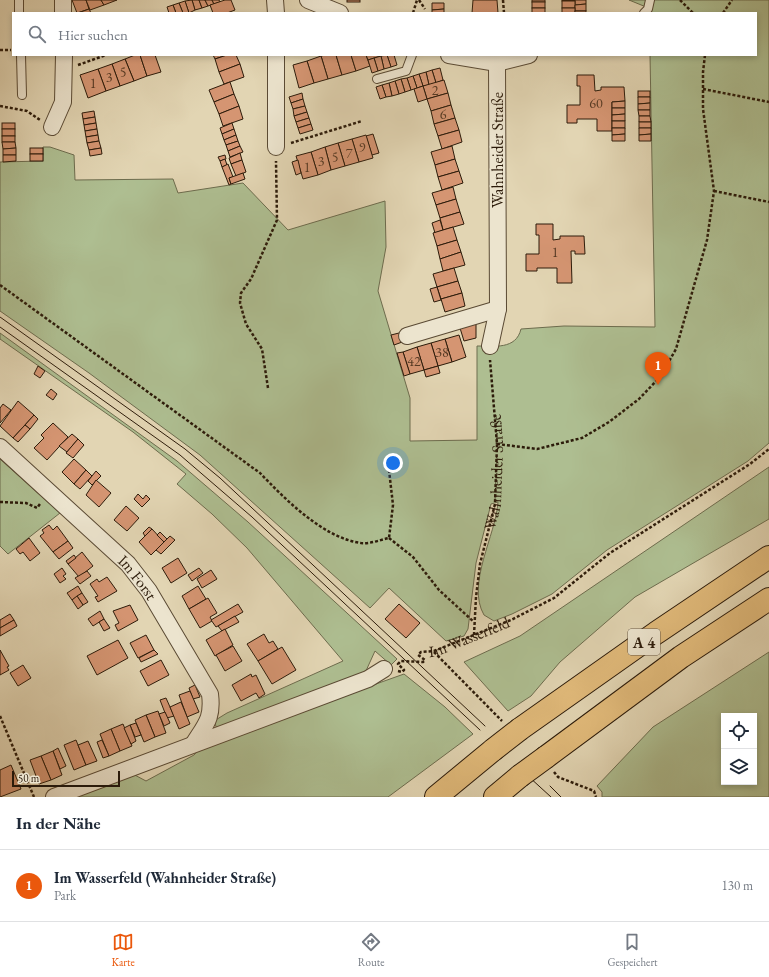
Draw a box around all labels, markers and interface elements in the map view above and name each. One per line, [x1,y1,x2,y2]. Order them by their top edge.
search box [12,12,757,56]
icon: search [26,23,48,45]
text: Hier suchen [58,25,128,44]
house number: 5 [120,63,126,81]
house number: 3 [106,68,113,86]
house number: 1 [90,74,96,92]
house number: 2 [432,81,439,99]
street label: Wahnheider Straße [487,92,508,208]
house number: 60 [589,94,603,112]
house number: 6 [440,105,447,123]
house number: 9 [359,138,366,156]
house number: 7 [346,144,353,162]
house number: 5 [332,148,338,166]
house number: 3 [318,152,325,170]
house number: 1 [304,158,310,176]
house number: 1 [552,243,558,261]
house number: 38 [435,343,449,361]
house number: 42 [407,352,421,370]
pin: 1 [645,352,671,385]
street label: Wahnheider Straße [478,413,508,532]
your location [383,453,403,473]
street label: Im Forst [114,550,162,604]
street label: Im Wasserfeld [428,611,513,662]
road number: A 4 [628,629,660,655]
map controls [721,713,757,785]
button: locate [721,713,757,749]
button: layers [721,749,757,785]
scale bar [12,769,120,788]
text: 50 m [18,771,39,785]
text: In der Nähe [16,812,101,834]
text: Im Wasserfeld (Wahnheider Straße) [54,868,276,887]
text: 1 [26,877,32,894]
text: 130 m [722,877,753,894]
text: Park [54,887,76,904]
tab: Karte [111,931,135,969]
tab: Route [358,931,385,969]
tab: Gespeichert [607,931,658,969]

